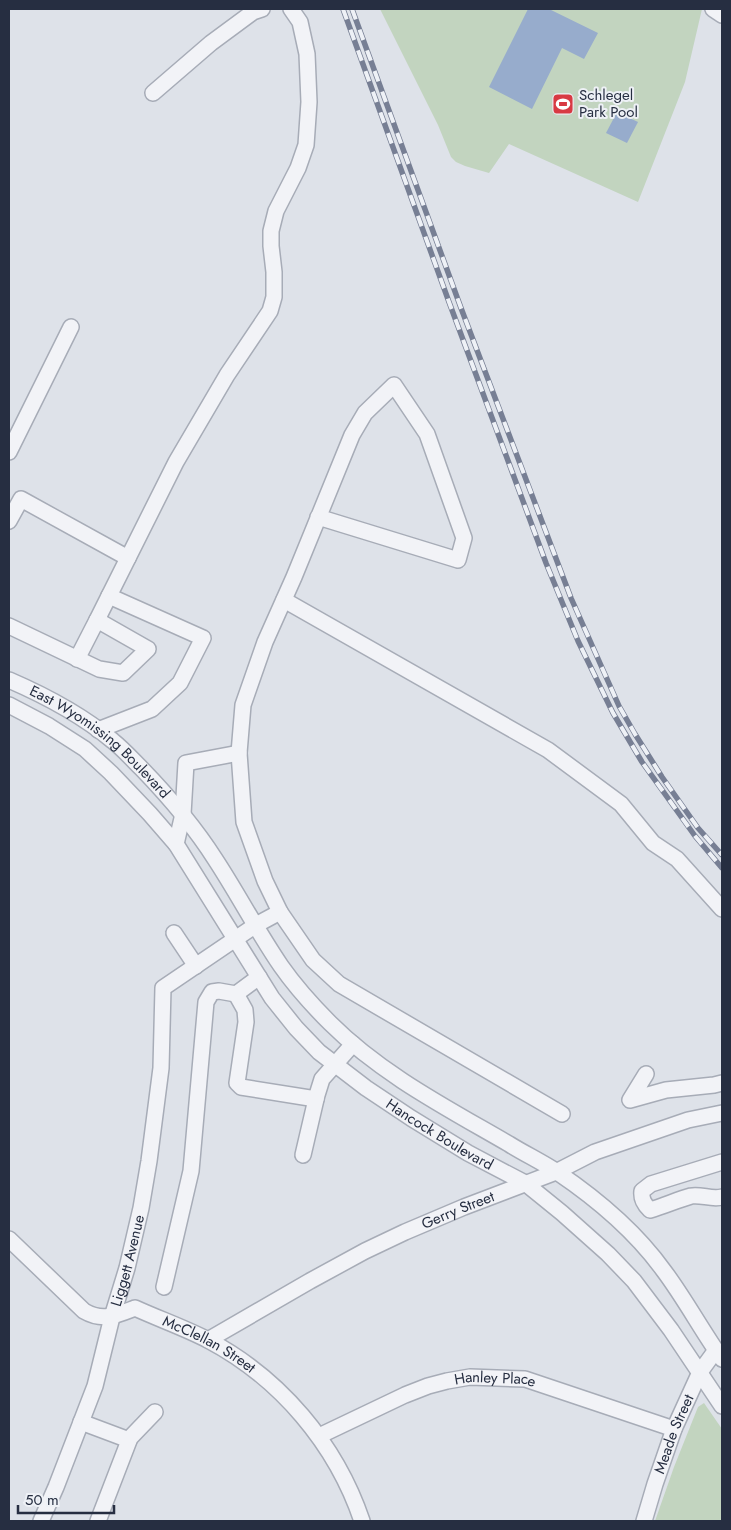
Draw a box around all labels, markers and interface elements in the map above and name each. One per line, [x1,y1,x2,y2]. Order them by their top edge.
place label: Schlegel Park Pool [579,84,638,123]
sports icon: Schlegel Park Pool [551,92,575,116]
street label: East Wyomissing Boulevard [26,680,175,804]
street label: Hancock Boulevard [381,1093,497,1175]
street label: Gerry Street [418,1185,498,1235]
street label: Liggett Avenue [105,1212,150,1309]
street label: McClellan Street [159,1310,261,1378]
street label: Hanley Place [453,1366,539,1393]
street label: Meade Street [648,1390,700,1477]
scale bar [18,1482,114,1514]
text: 50 m [25,1489,59,1511]

